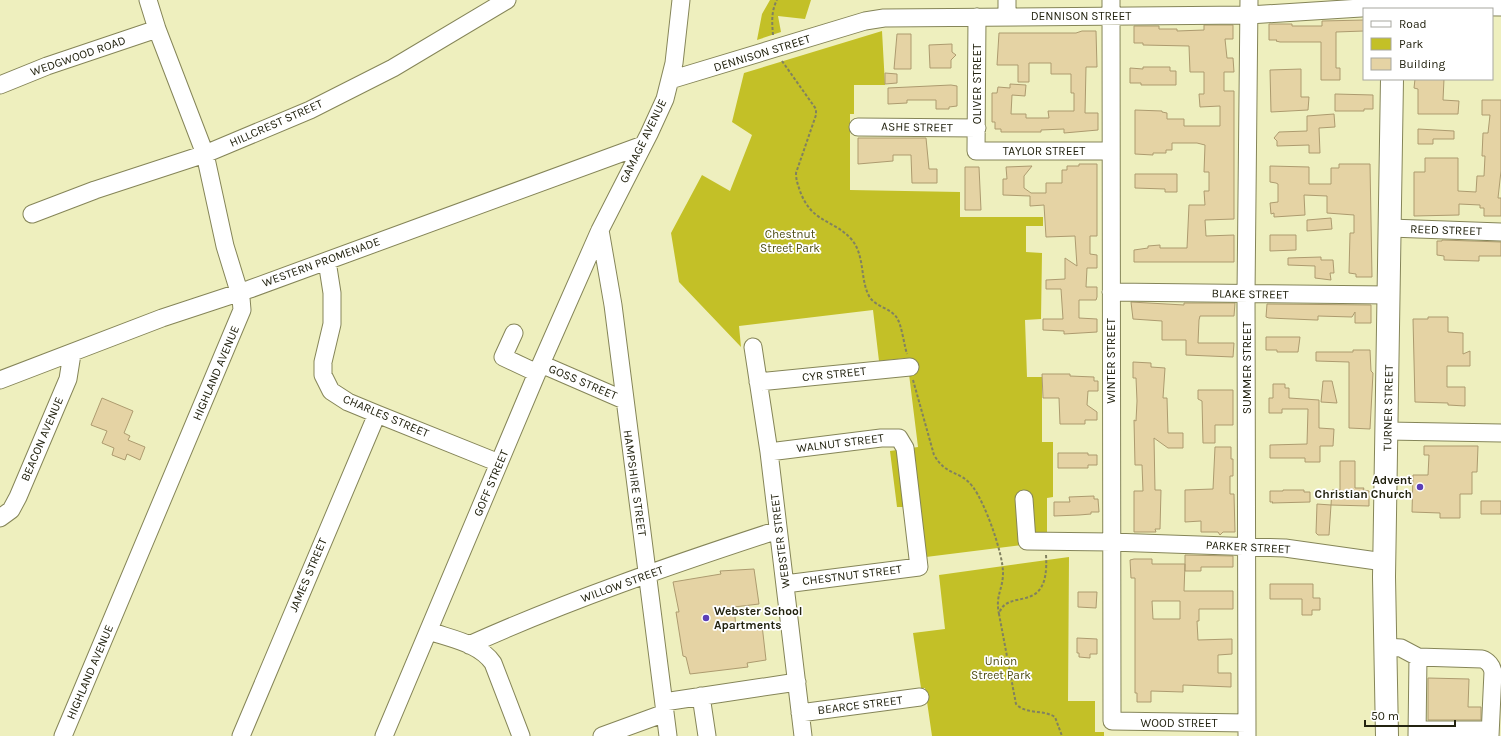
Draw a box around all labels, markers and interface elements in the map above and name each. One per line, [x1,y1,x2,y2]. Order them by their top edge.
legend [1363,8,1493,80]
street label: DENNISON STREET [1031,9,1131,23]
text: Road [1399,17,1427,31]
street label: DENNISON STREET [712,32,812,74]
street label: WEDGWOOD ROAD [28,33,128,79]
text: Park [1399,37,1424,51]
street label: OLIVER STREET [970,44,984,124]
text: Building [1399,57,1446,71]
street label: HILLCREST STREET [227,96,325,150]
street label: GAMAGE AVENUE [617,97,669,185]
street label: ASHE STREET [881,119,953,135]
street label: TAYLOR STREET [1003,144,1085,158]
street label: REED STREET [1410,222,1482,238]
park label: Chestnut Street Park [760,227,820,255]
street label: WESTERN PROMENADE [260,234,382,290]
street label: BLAKE STREET [1211,286,1289,302]
street label: WINTER STREET [1104,318,1118,404]
street label: SUMMER STREET [1240,322,1254,414]
street label: HIGHLAND AVENUE [190,324,242,422]
street label: GOSS STREET [547,361,619,403]
street label: CYR STREET [801,364,867,384]
street label: TURNER STREET [1380,365,1396,451]
street label: CHARLES STREET [341,392,431,440]
street label: BEACON AVENUE [18,395,66,483]
street label: HAMPSHIRE STREET [621,429,649,537]
street label: WALNUT STREET [796,431,884,455]
street label: GOFF STREET [471,448,511,518]
place label: Advent Christian Church [1315,473,1412,501]
marker: Advent Christian Church [1415,482,1425,492]
street label: WEBSTER STREET [767,493,793,589]
street label: JAMES STREET [286,536,330,614]
street label: PARKER STREET [1205,538,1291,556]
street label: CHESTNUT STREET [801,562,903,588]
street label: WILLOW STREET [579,563,665,605]
place label: Webster School Apartments [714,604,803,632]
marker: Webster School Apartments [701,613,711,623]
street label: HIGHLAND AVENUE [64,623,116,721]
park label: Union Street Park [971,654,1031,682]
street label: BEARCE STREET [817,693,903,717]
scale bar [1365,702,1455,728]
text: 50 m [1371,709,1399,723]
street label: WOOD STREET [1140,716,1218,730]

